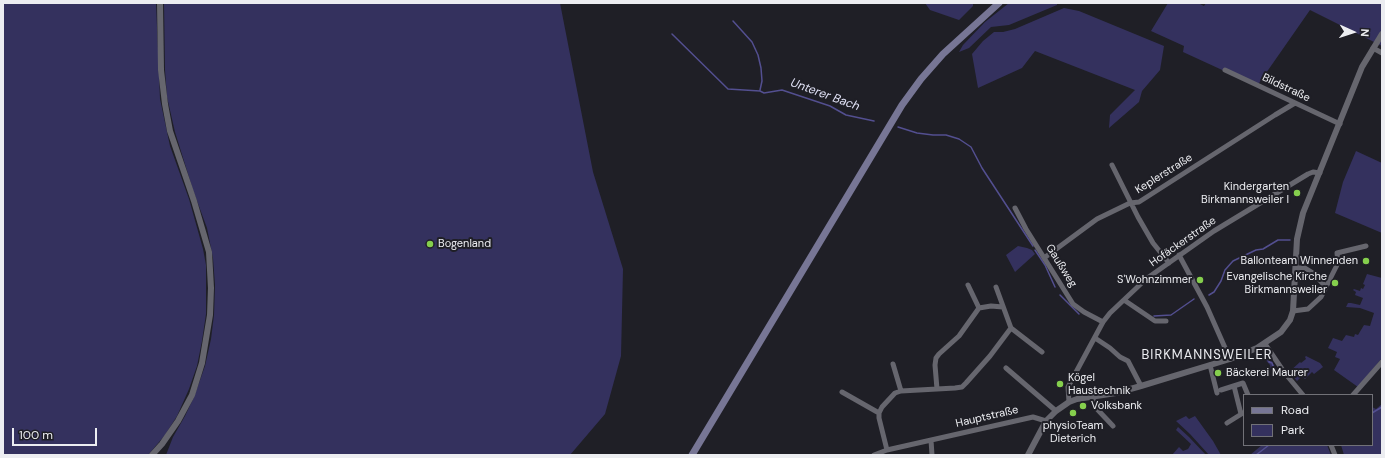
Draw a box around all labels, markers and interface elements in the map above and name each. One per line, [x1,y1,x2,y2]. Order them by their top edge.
north arrow [1333,12,1373,52]
text: N [1358,28,1372,37]
street label: Bildstraße [1260,71,1312,105]
water label: Unterer Bach [788,76,862,114]
street label: Keplerstraße [1133,151,1195,197]
place label: Kindergarten Birkmannsweiler I [1201,180,1289,206]
marker: Kindergarten Birkmannsweiler I [1292,188,1302,198]
street label: Hofäckerstraße [1147,214,1219,270]
place label: Bogenland [438,237,491,251]
marker: Bogenland [425,239,435,249]
street label: Gaußweg [1043,242,1079,290]
place label: Ballonteam Winnenden [1241,254,1358,268]
marker: Ballonteam Winnenden [1361,256,1371,266]
place label: Evangelische Kirche Birkmannsweiler [1227,270,1327,296]
place label: S'Wohnzimmer [1117,273,1192,287]
marker: S'Wohnzimmer [1195,275,1205,285]
marker: Evangelische Kirche Birkmannsweiler [1330,278,1340,288]
district label: BIRKMANNSWEILER [1142,348,1272,364]
place label: Bäckerei Maurer [1226,366,1308,380]
marker: Bäckerei Maurer [1213,368,1223,378]
place label: Kögel Haustechnik [1068,371,1131,397]
marker: Kögel Haustechnik [1055,379,1065,389]
legend [1243,394,1373,446]
place label: Volksbank [1091,399,1142,413]
marker: Volksbank [1078,401,1088,411]
text: Road [1281,402,1309,418]
street label: Hauptstraße [954,403,1020,431]
marker: physioTeam Dieterich [1068,408,1078,418]
place label: physioTeam Dieterich [1043,419,1103,445]
scale bar [14,420,99,446]
text: Park [1281,422,1305,438]
text: 100 m [19,427,53,443]

